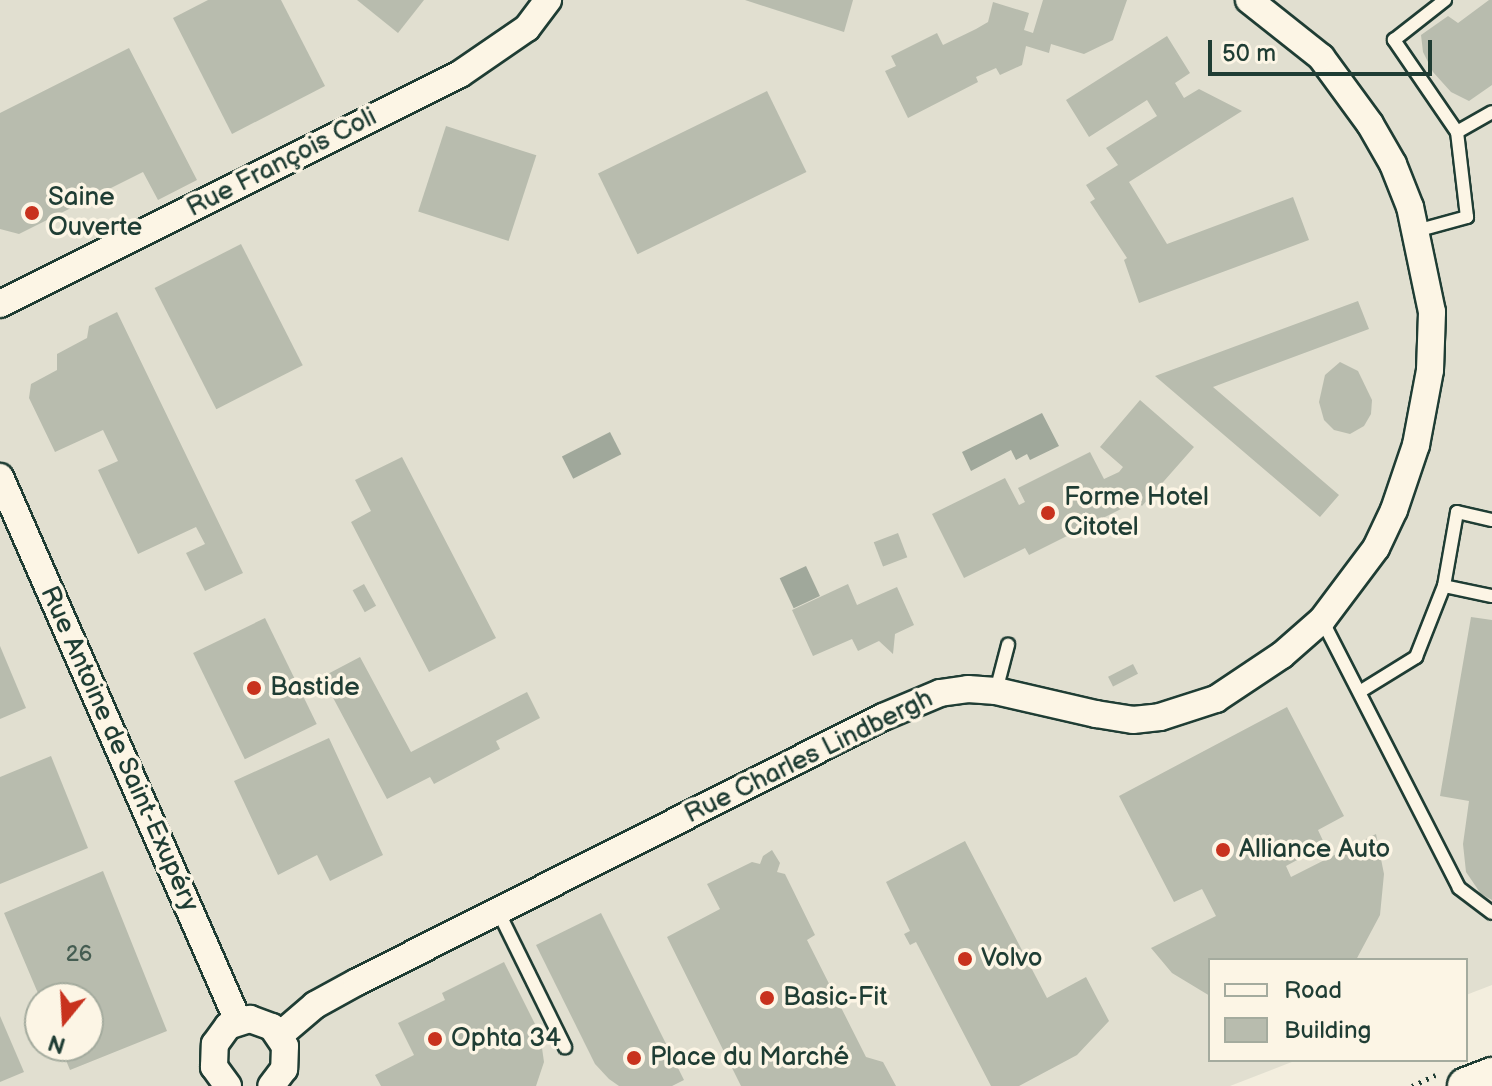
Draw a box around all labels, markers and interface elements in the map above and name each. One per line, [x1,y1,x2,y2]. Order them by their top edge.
scale bar [1212,24,1436,74]
text: 50 m [1222,39,1276,68]
street label: Rue François Coli [182,102,382,224]
place label: Saine Ouverte [48,182,142,244]
marker: Saine Ouverte [23,204,41,222]
place label: Forme Hotel Citotel [1064,482,1209,544]
marker: Forme Hotel Citotel [1039,504,1057,522]
street label: Rue Antoine de Saint-Exupéry [33,581,205,917]
place label: Bastide [270,672,360,704]
marker: Bastide [245,679,263,697]
street label: Rue Charles Lindbergh [680,683,938,831]
place label: Alliance Auto [1239,834,1390,866]
marker: Alliance Auto [1214,841,1232,859]
house number: 26 [66,942,92,968]
place label: Volvo [981,943,1043,975]
marker: Volvo [956,950,974,968]
legend [1208,958,1468,1062]
text: Road [1284,976,1342,1005]
north arrow [24,982,104,1062]
place label: Basic-Fit [783,982,887,1014]
marker: Basic-Fit [758,989,776,1007]
text: Building [1284,1016,1371,1045]
place label: Ophta 34 [451,1023,561,1055]
text: N [45,1028,69,1059]
marker: Ophta 34 [426,1030,444,1048]
place label: Place du Marché [650,1042,849,1074]
marker: Place du Marché [625,1049,643,1067]

